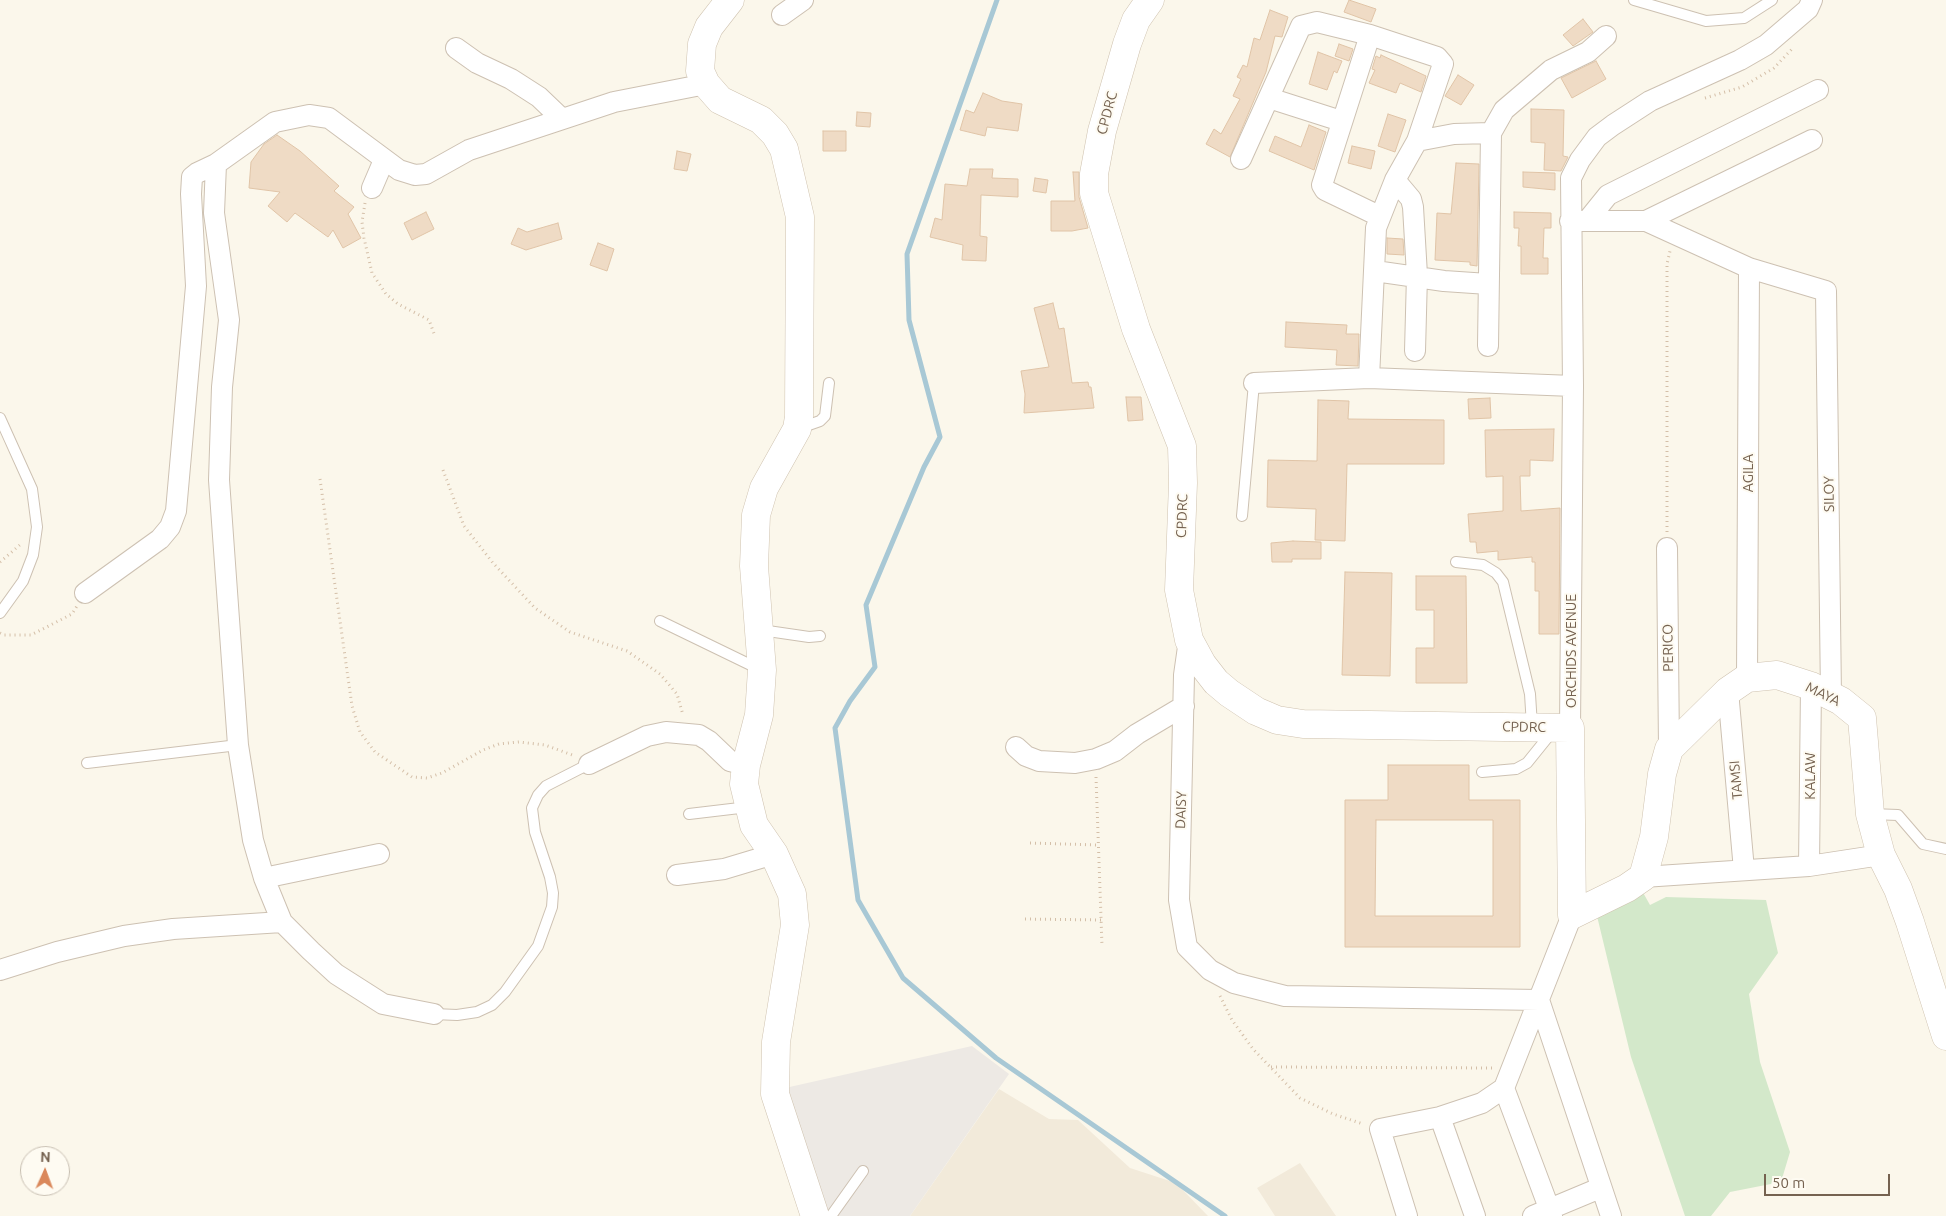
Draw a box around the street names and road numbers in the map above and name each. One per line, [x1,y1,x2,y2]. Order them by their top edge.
street label: CPDRC [1093,90,1121,136]
street label: AGILA [1740,454,1756,492]
street label: SILOY [1820,476,1838,512]
street label: CPDRC [1173,494,1191,538]
street label: ORCHIDS AVENUE [1563,594,1579,708]
street label: PERICO [1659,624,1677,672]
street label: MAYA [1803,678,1843,710]
street label: CPDRC [1502,718,1546,736]
street label: KALAW [1802,752,1818,800]
street label: TAMSI [1726,760,1746,800]
street label: DAISY [1172,791,1190,829]

